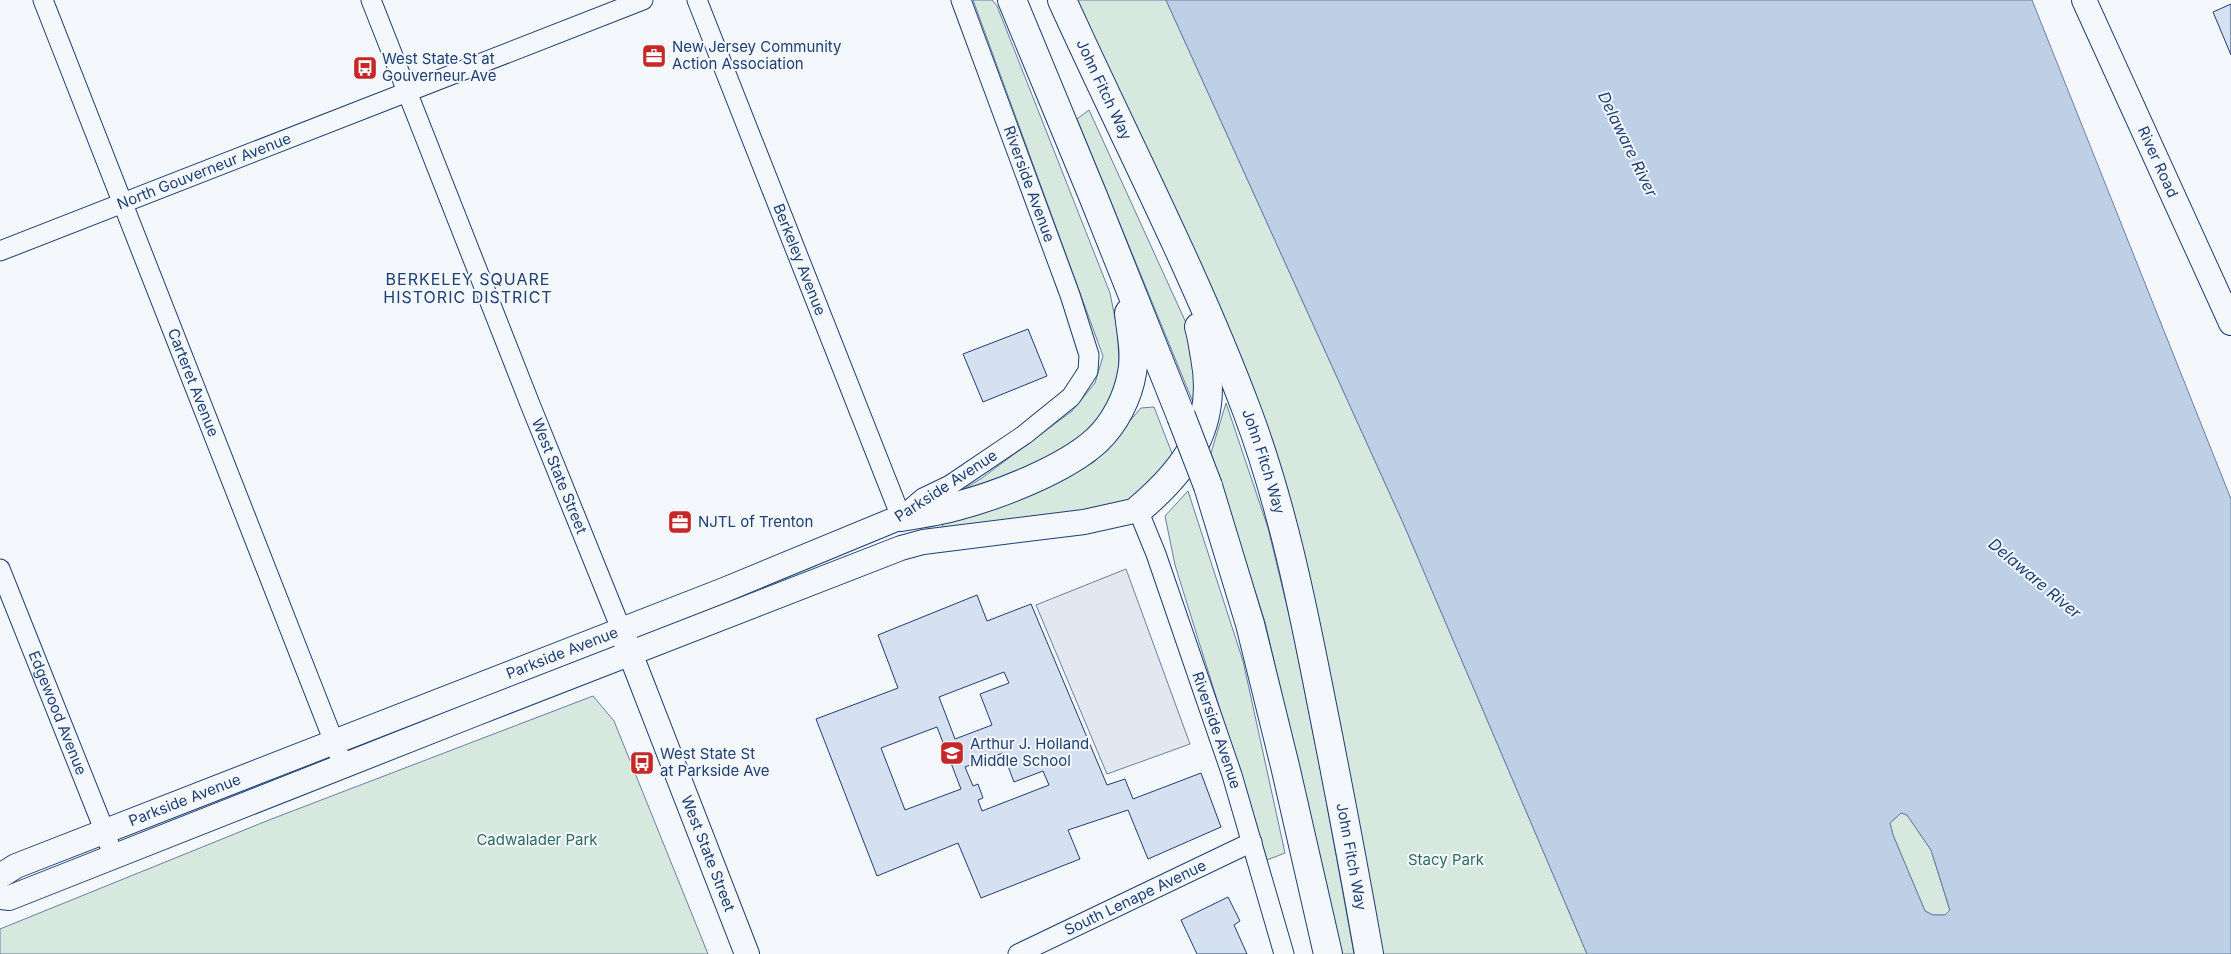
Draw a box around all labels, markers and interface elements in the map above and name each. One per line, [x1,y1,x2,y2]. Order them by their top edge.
street label: John Fitch Way [1072,36,1136,143]
place label: New Jersey Community Action Association [672,37,842,73]
office icon: New Jersey Community Action Association [641,43,667,69]
place label: West State St at Gouverneur Ave [382,49,496,85]
bus stop icon: West State St at Gouverneur Ave [352,55,378,81]
water label: Delaware River [1594,88,1663,201]
street label: Riverside Avenue [1000,123,1059,245]
street label: River Road [2134,123,2183,200]
street label: North Gouverneur Avenue [114,128,294,213]
street label: Berkeley Avenue [769,201,830,318]
district label: BERKELEY SQUARE HISTORIC DISTRICT [383,269,553,307]
street label: Carteret Avenue [164,326,223,439]
street label: John Fitch Way [1238,406,1289,517]
street label: West State Street [528,415,592,537]
street label: Parkside Avenue [891,445,1001,526]
office icon: NJTL of Trenton [667,509,693,535]
place label: NJTL of Trenton [698,512,813,531]
water label: Delaware River [1985,533,2086,623]
street label: Parkside Avenue [503,622,621,683]
street label: Edgewood Avenue [25,648,91,778]
street label: Riverside Avenue [1188,669,1245,791]
place label: Arthur J. Holland Middle School [970,734,1089,770]
school or university icon: Arthur J. Holland Middle School [939,740,965,766]
place label: West State St at Parkside Ave [660,744,770,780]
bus stop icon: West State St at Parkside Ave [629,750,655,776]
street label: Parkside Avenue [126,769,243,830]
street label: West State Street [677,793,740,914]
street label: John Fitch Way [1332,801,1371,912]
park label: Cadwalader Park [476,830,598,849]
park label: Stacy Park [1408,850,1485,869]
street label: South Lenape Avenue [1061,855,1209,939]

